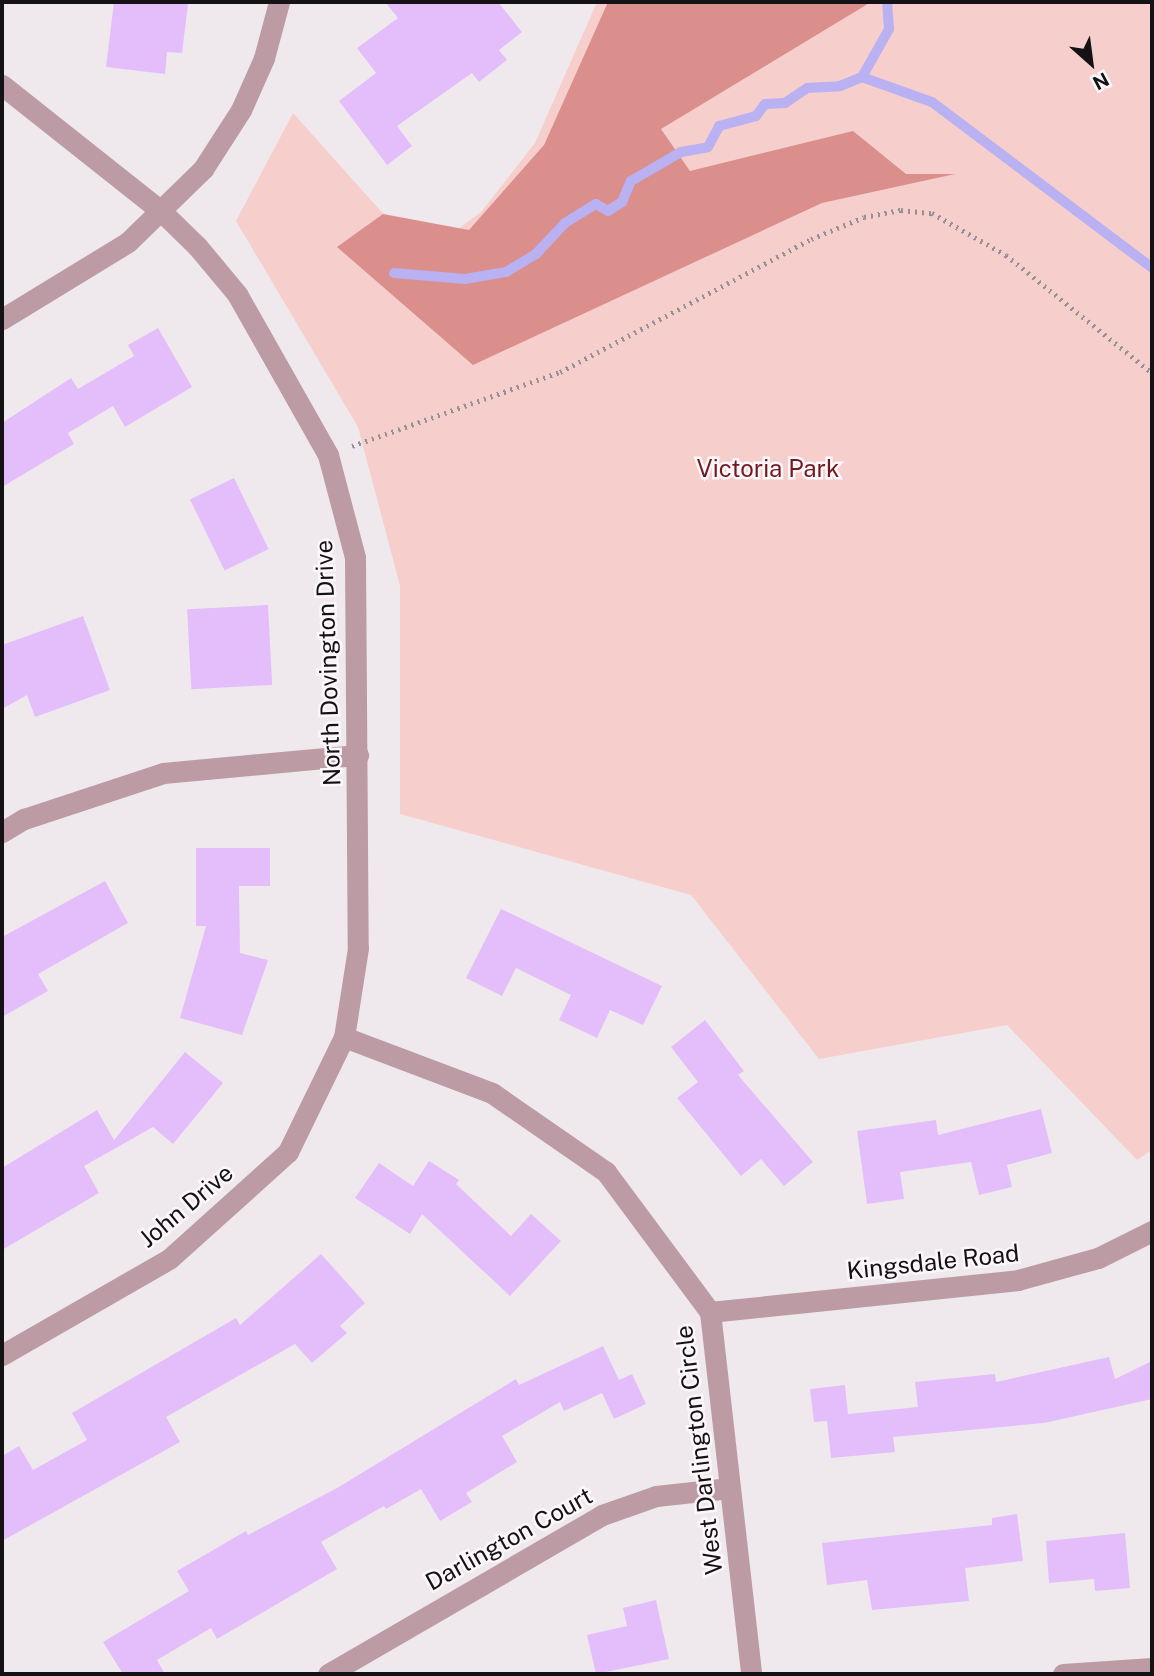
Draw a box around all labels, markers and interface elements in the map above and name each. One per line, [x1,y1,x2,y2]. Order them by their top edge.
north arrow [1056,28,1126,98]
text: N [1089,68,1113,95]
park label: Victoria Park [697,455,839,483]
street label: North Dovington Drive [309,539,347,787]
street label: John Drive [133,1158,239,1254]
street label: Kingsdale Road [845,1239,1021,1285]
street label: West Darlington Circle [669,1324,729,1576]
street label: Darlington Court [421,1481,597,1597]

